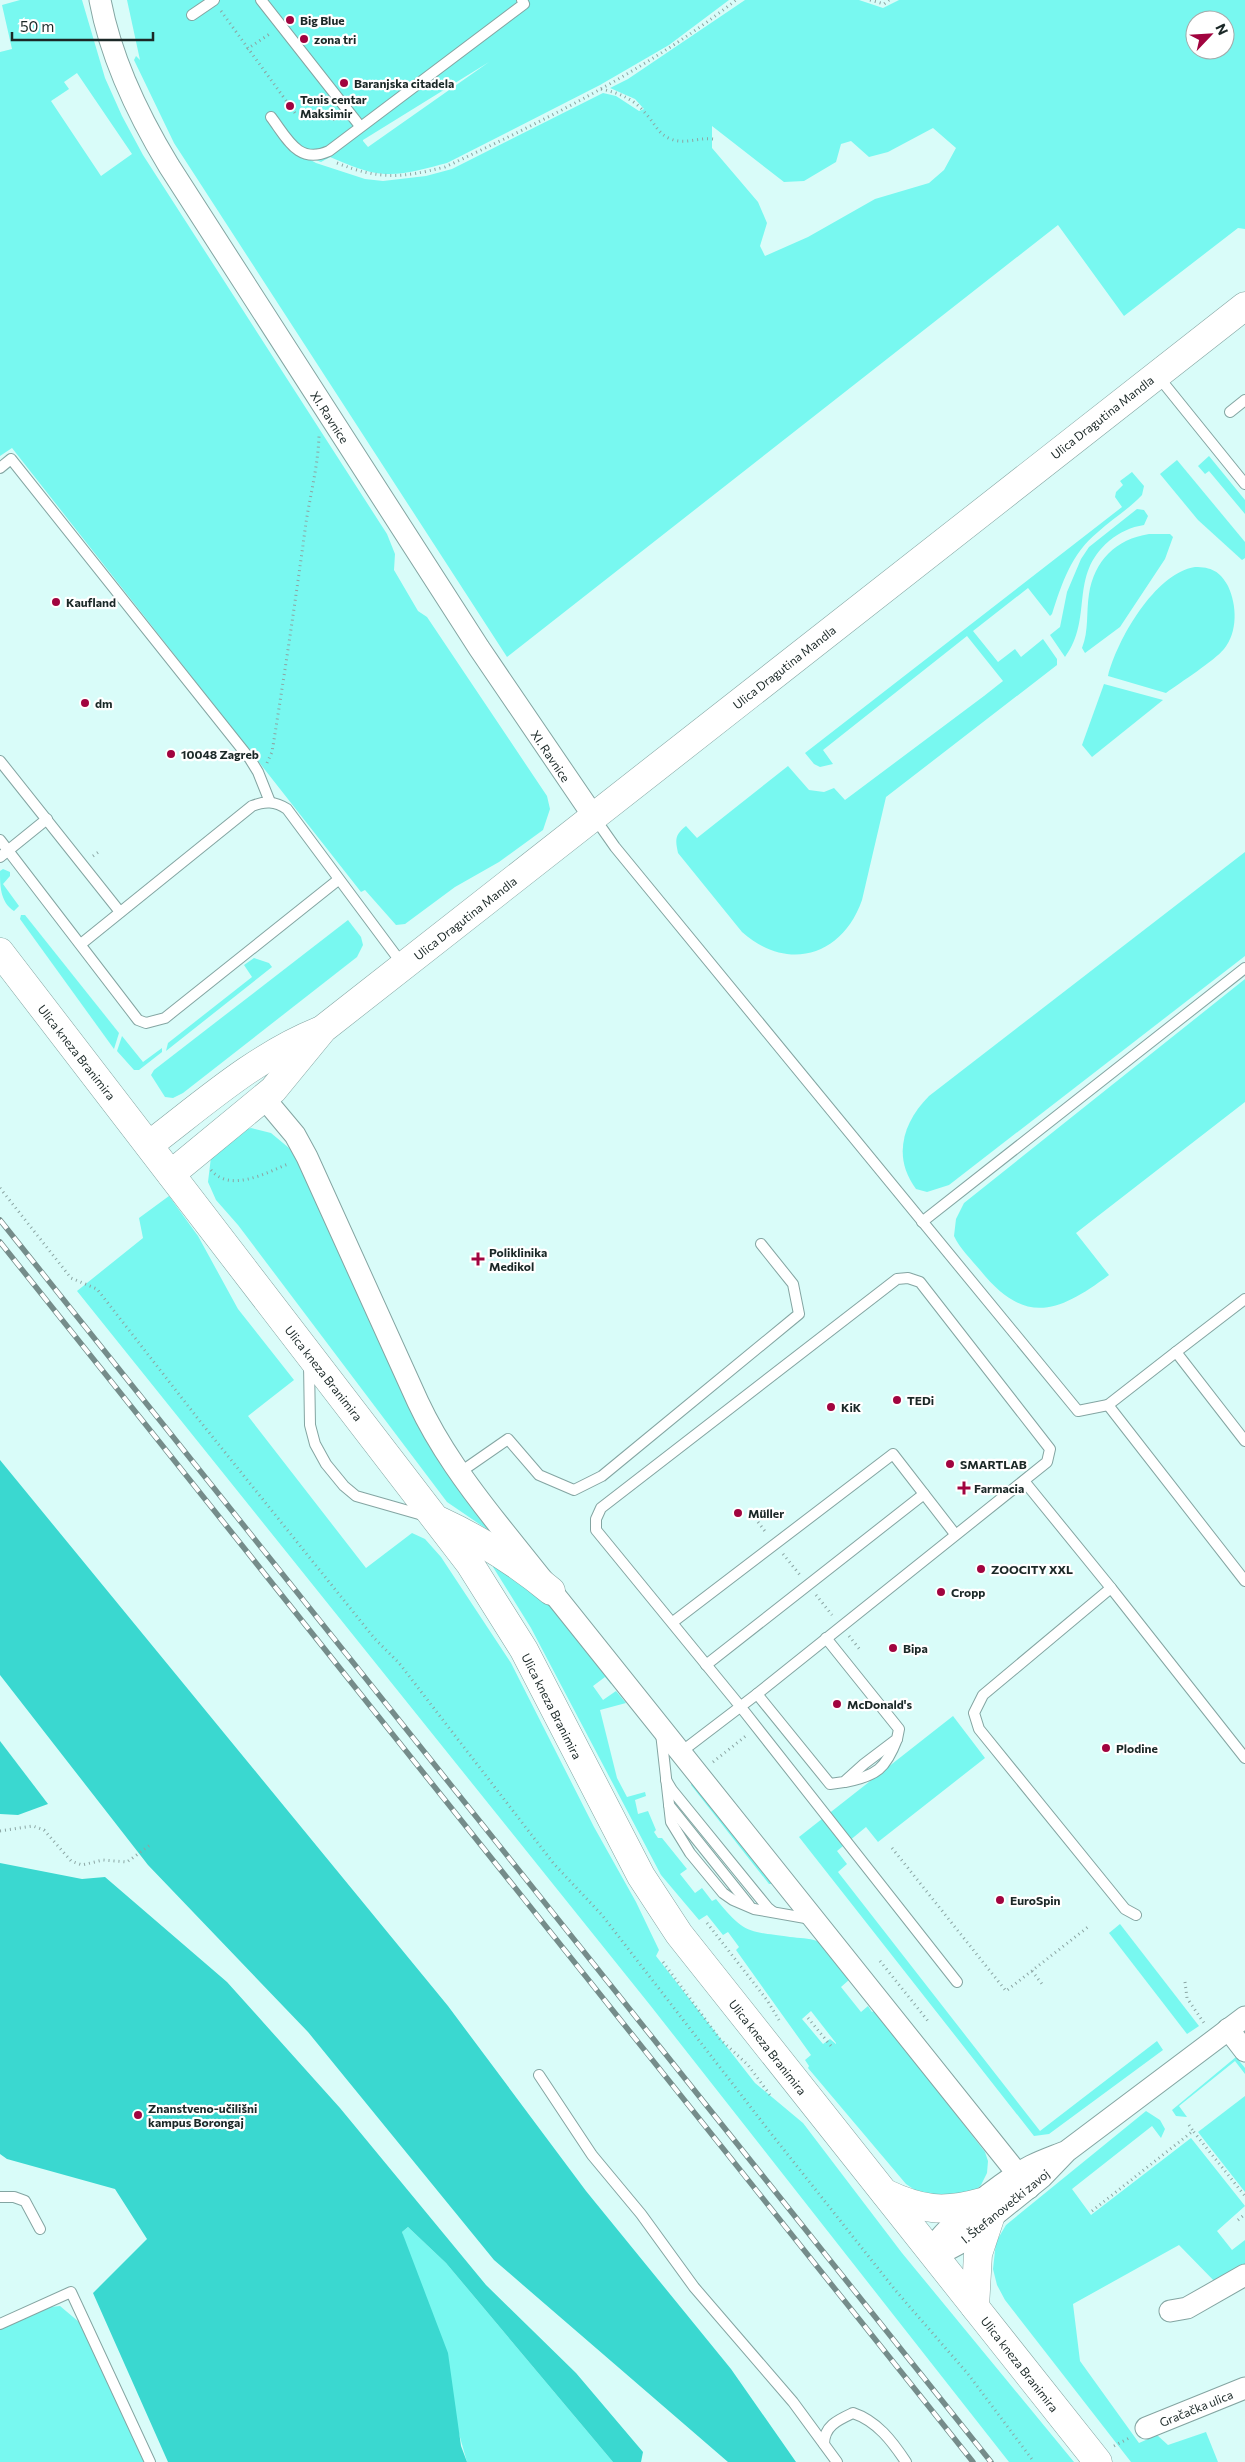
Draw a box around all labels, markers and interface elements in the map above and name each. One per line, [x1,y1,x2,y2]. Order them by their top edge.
scale bar [12,10,154,42]
north arrow [1185,10,1235,60]
place label: Big Blue [300,13,345,27]
marker: Big Blue [284,14,296,26]
text: 50 m [20,17,54,35]
text: N [1212,21,1232,38]
place label: zona tri [314,32,356,46]
marker: zona tri [298,33,310,45]
place label: Baranjska citadela [354,76,454,90]
marker: Baranjska citadela [338,77,350,89]
place label: Tenis centar Maksimir [300,92,367,120]
marker: Tenis centar Maksimir [284,100,296,112]
street label: Ulica Dragutina Mandla [1048,373,1156,461]
street label: XI. Ravnice [308,388,352,446]
place label: Kaufland [66,595,116,609]
marker: Kaufland [50,596,62,608]
street label: Ulica Dragutina Mandla [730,623,838,711]
place label: dm [95,696,113,710]
marker: dm [79,697,91,709]
street label: XI. Ravnice [529,728,573,784]
place label: 10048 Zagreb [181,747,259,761]
marker: 10048 Zagreb [165,748,177,760]
street label: Ulica Dragutina Mandla [411,874,519,962]
street label: Ulica kneza Branimira [36,1002,118,1102]
place label: Poliklinika Medikol [489,1245,547,1273]
marker: Poliklinika Medikol [471,1252,485,1266]
street label: Ulica kneza Branimira [283,1323,365,1423]
place label: TEDi [907,1393,934,1407]
marker: TEDi [891,1394,903,1406]
place label: KiK [841,1400,862,1414]
marker: KiK [825,1401,837,1413]
place label: SMARTLAB [960,1457,1027,1471]
marker: SMARTLAB [944,1458,956,1470]
place label: Farmacia [974,1481,1024,1495]
marker: Farmacia [958,1482,970,1494]
place label: Müller [748,1506,784,1520]
marker: Müller [732,1507,744,1519]
place label: ZOOCITY XXL [991,1562,1073,1576]
marker: ZOOCITY XXL [975,1563,987,1575]
place label: Cropp [951,1585,985,1599]
marker: Cropp [935,1586,947,1598]
place label: Bipa [903,1641,928,1655]
marker: Bipa [887,1642,899,1654]
street label: Ulica kneza Branimira [519,1651,585,1761]
place label: McDonald's [847,1697,913,1711]
marker: McDonald's [831,1698,843,1710]
place label: Plodine [1116,1741,1158,1755]
marker: Plodine [1100,1742,1112,1754]
place label: EuroSpin [1010,1893,1061,1907]
marker: EuroSpin [994,1894,1006,1906]
street label: Ulica kneza Branimira [727,1997,809,2097]
place label: Znanstveno-učilišni kampus Borongaj [148,2101,257,2129]
marker: Znanstveno-učilišni kampus Borongaj [132,2109,144,2121]
street label: I. Štefanovečki zavoj [958,2166,1052,2246]
street label: Ulica kneza Branimira [979,2314,1061,2414]
street label: Gračačka ulica [1157,2387,1235,2429]

